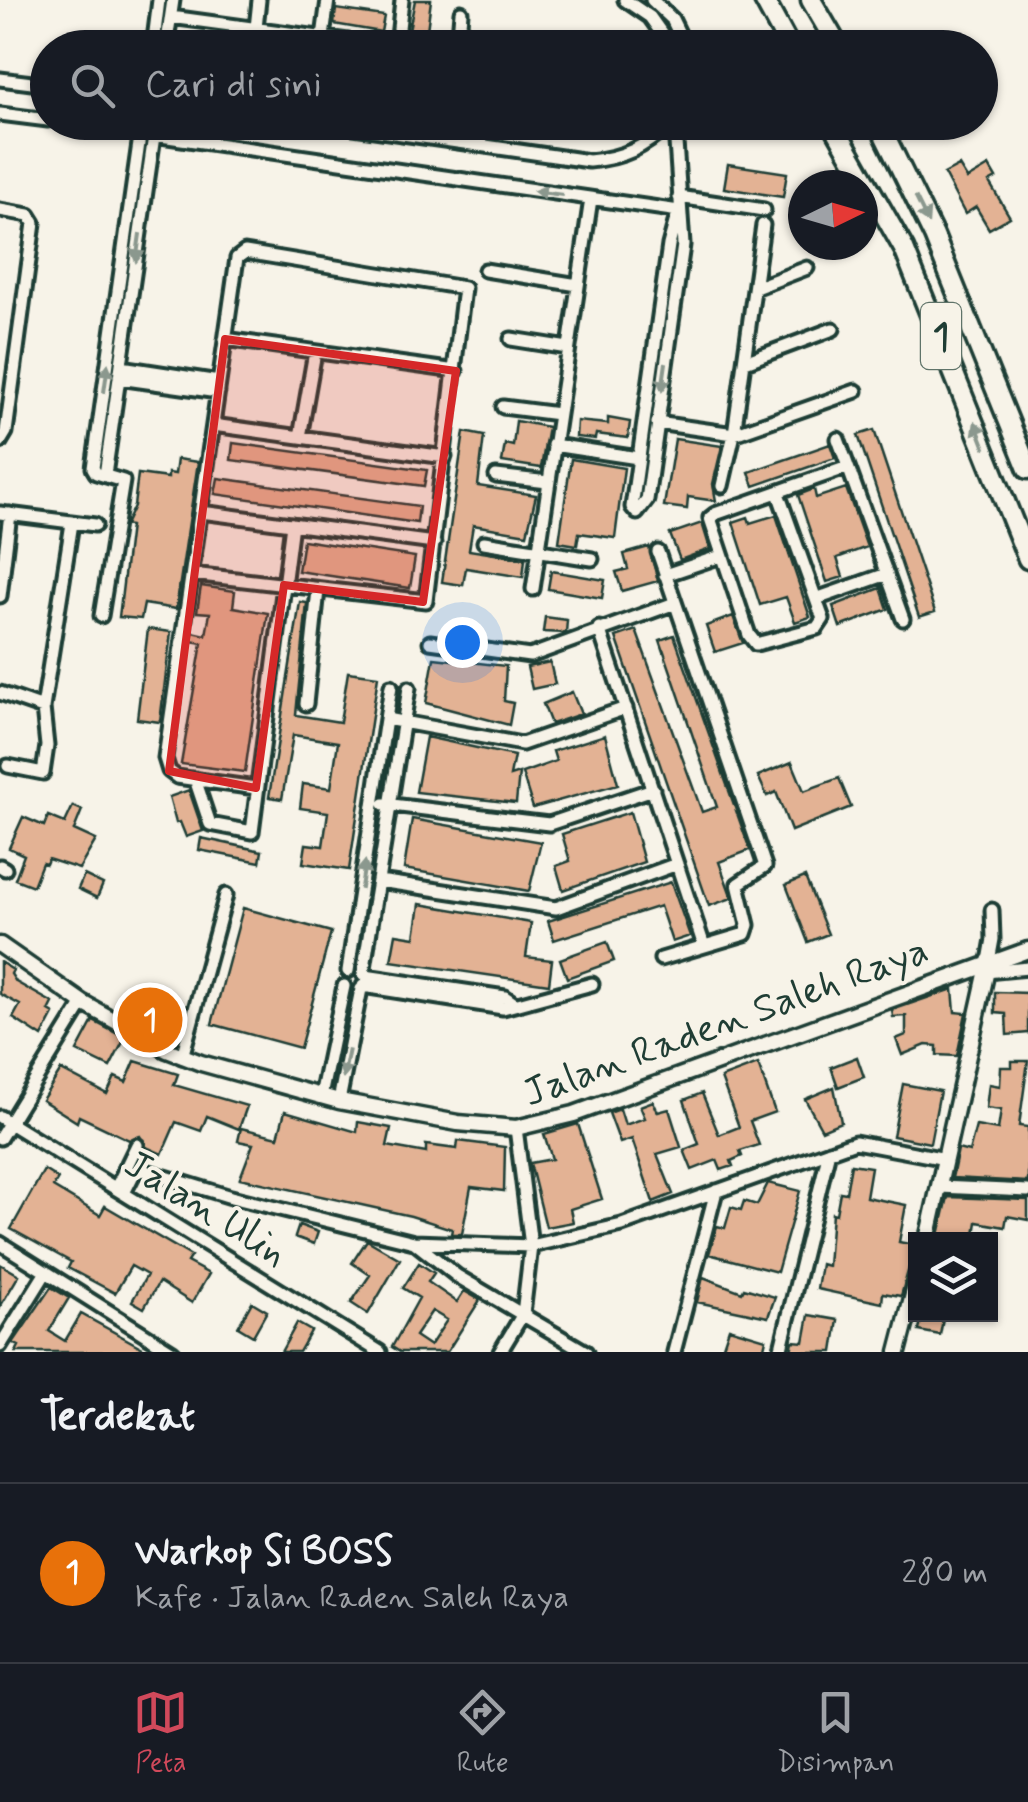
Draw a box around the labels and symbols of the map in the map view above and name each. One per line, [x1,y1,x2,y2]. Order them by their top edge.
north arrow [788,170,878,260]
one-way arrow [531,185,563,200]
one-way arrow [913,196,930,225]
one-way arrow [130,232,146,264]
road number: 1 [921,303,961,369]
one-way arrow [655,361,671,393]
one-way arrow [98,362,114,393]
one-way arrow [972,420,987,450]
your location [437,617,488,668]
one-way arrow [356,858,371,890]
street label: Jalan Raden Saleh Raya [516,925,936,1120]
pin: 1 [118,982,182,1058]
one-way arrow [338,1049,353,1080]
street label: Jalan Ulin [114,1139,297,1280]

